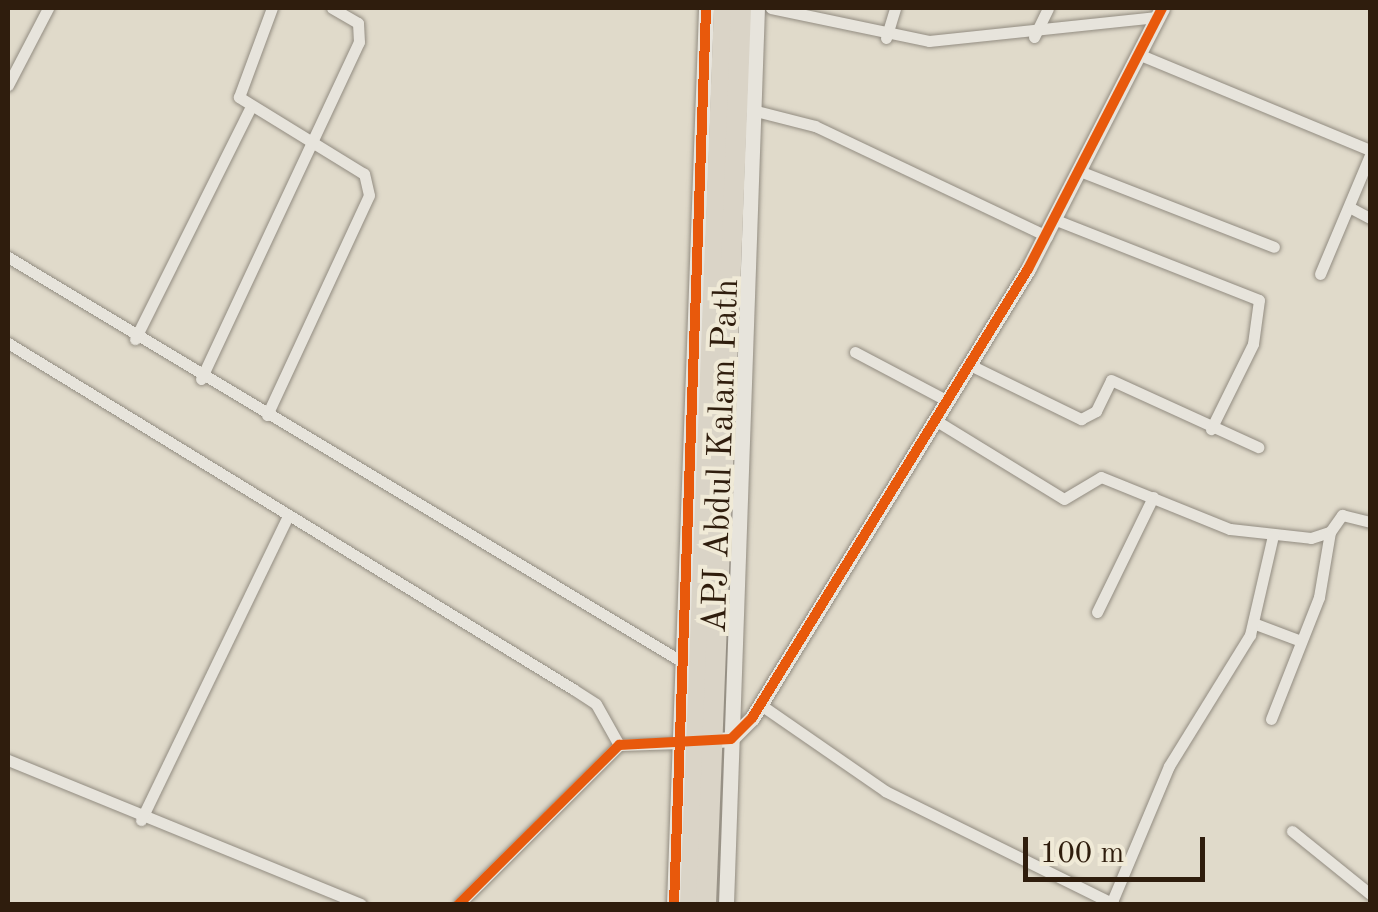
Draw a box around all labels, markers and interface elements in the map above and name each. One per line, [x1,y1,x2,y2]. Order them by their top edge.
street label: APJ Abdul Kalam Path [695,278,749,634]
scale bar [1028,817,1210,879]
text: 100 m [1040,839,1124,869]

